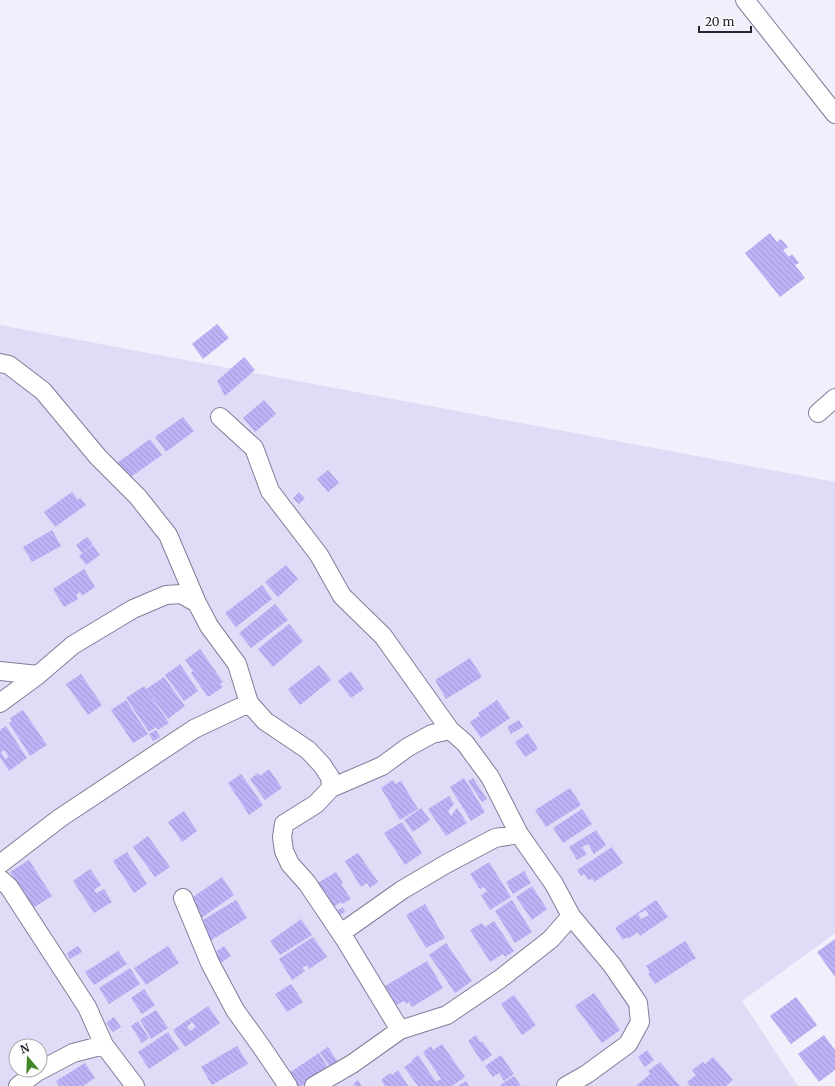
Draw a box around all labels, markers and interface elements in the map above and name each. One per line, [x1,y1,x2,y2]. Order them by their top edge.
scale bar [699,8,751,34]
text: 20 m [705,14,734,29]
north arrow [8,1038,48,1078]
text: N [18,1040,31,1057]

